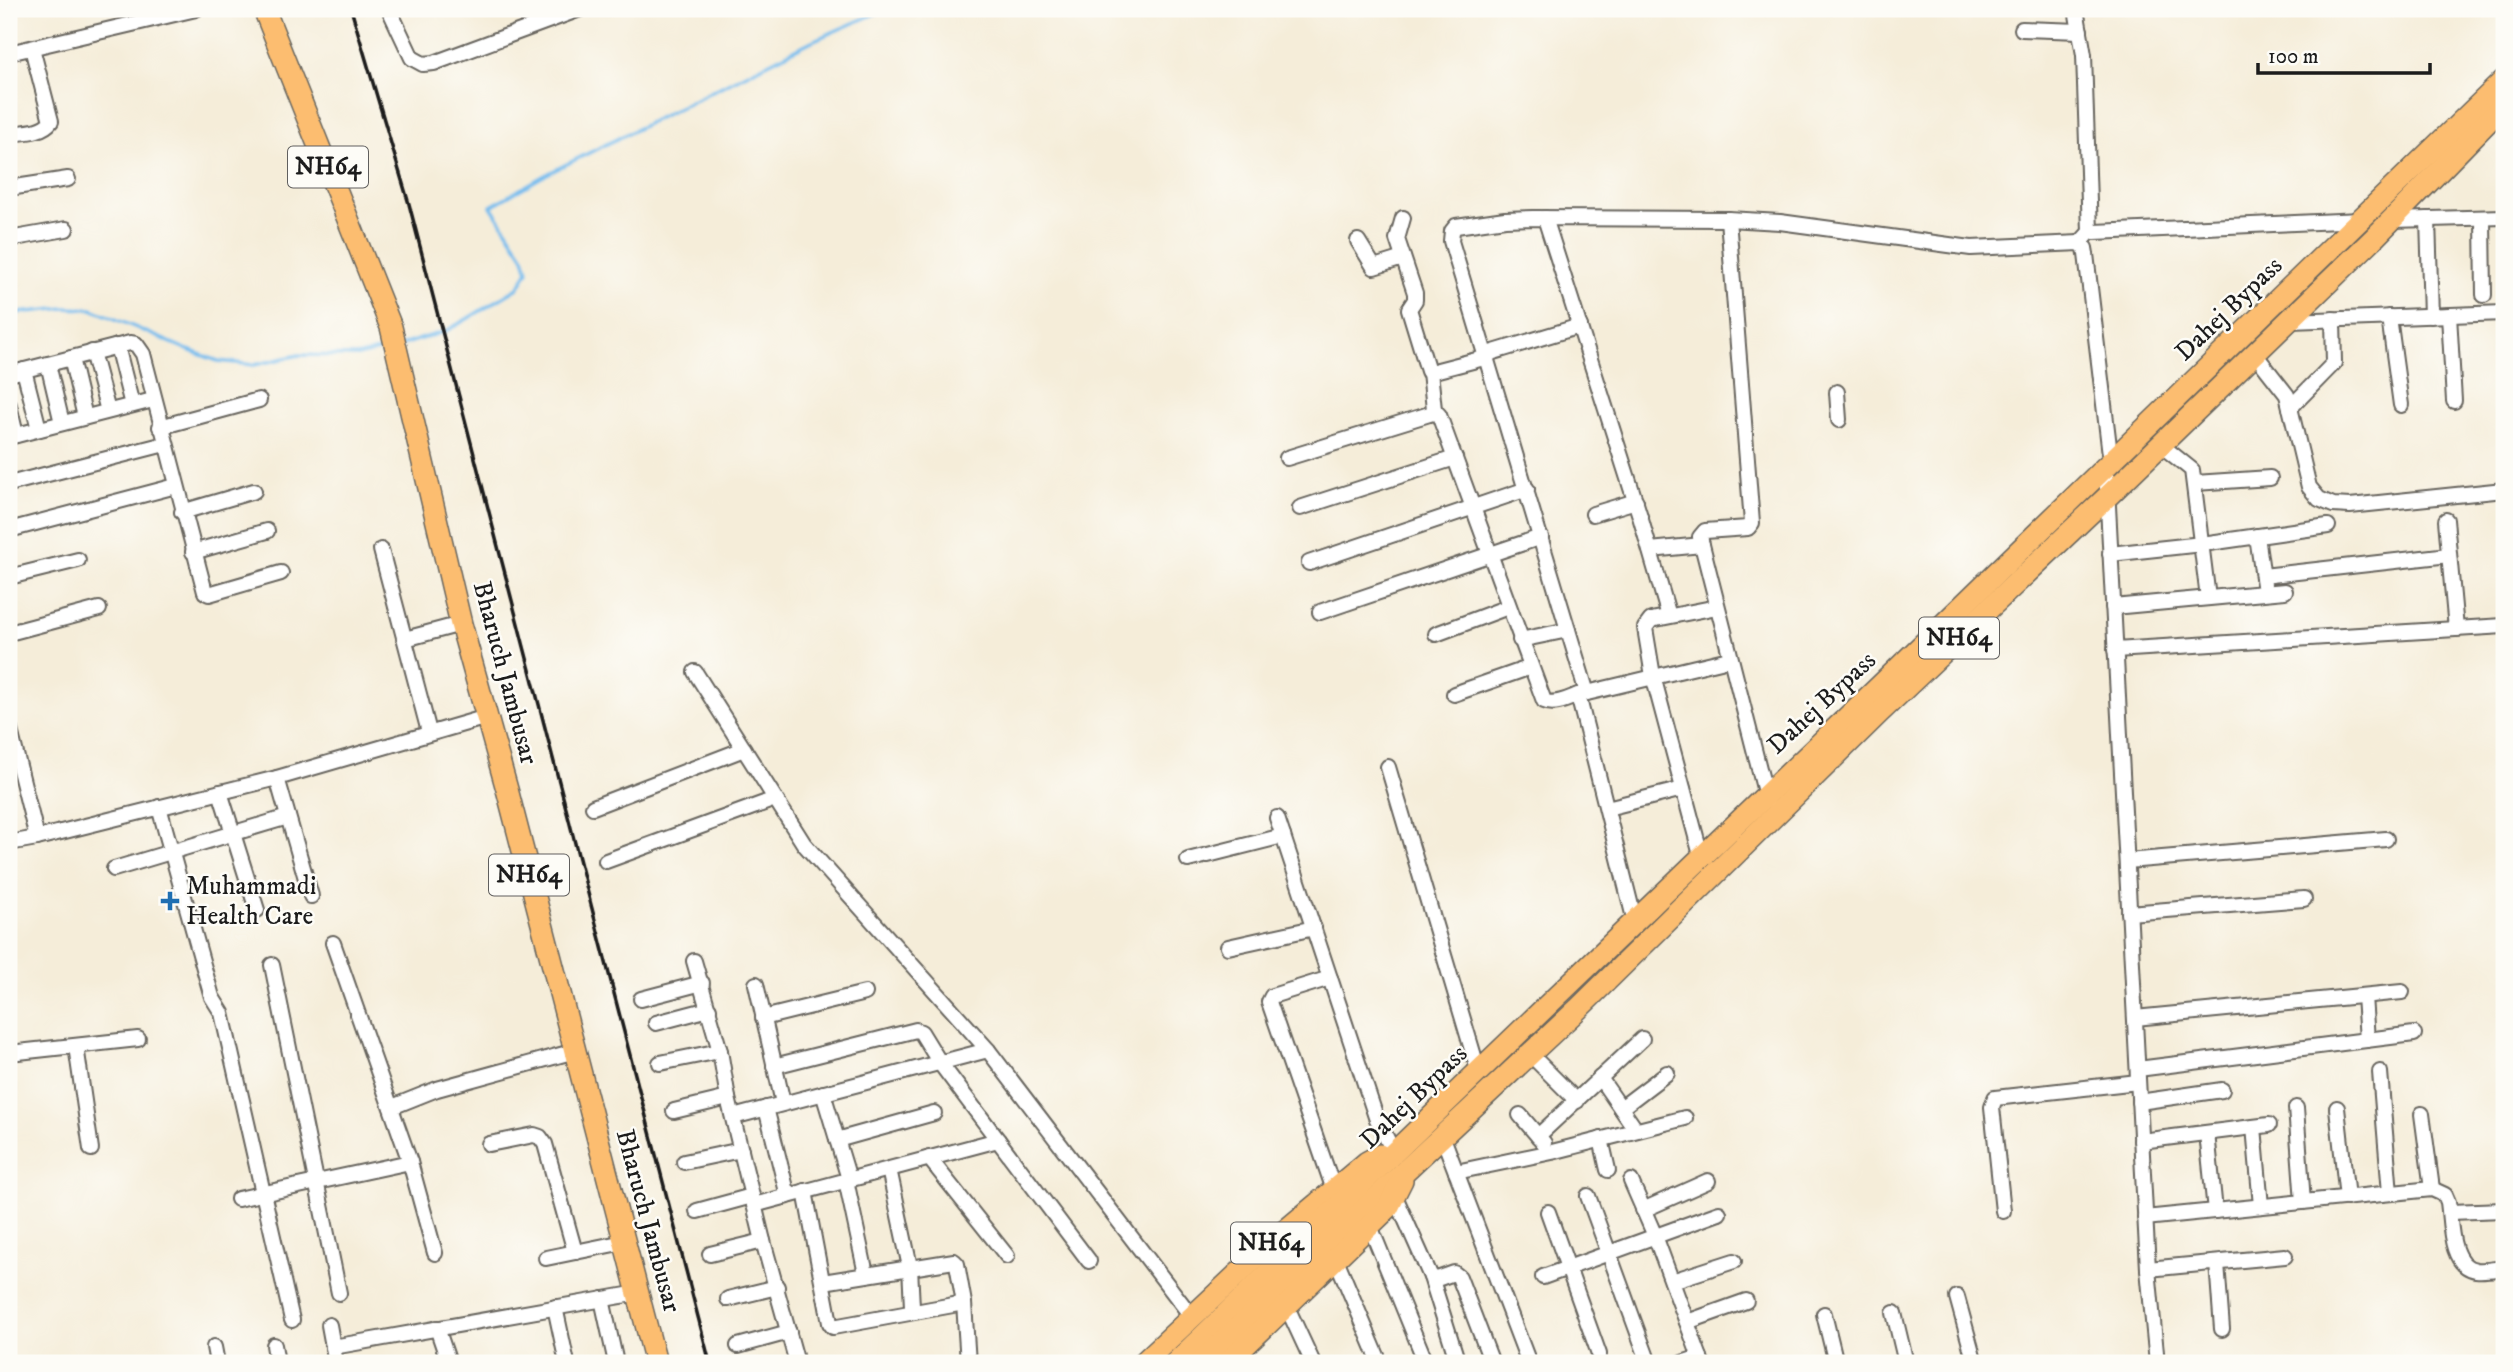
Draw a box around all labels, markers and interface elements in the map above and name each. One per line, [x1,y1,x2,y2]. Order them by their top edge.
scale bar [2258,32,2429,76]
text: 100 m [2268,44,2319,70]
road number: NH64 [288,146,368,188]
street label: Dahej Bypass [2168,250,2290,368]
street label: Bharuch Jambusar [465,578,545,768]
road number: NH64 [1919,618,1999,658]
street label: Dahej Bypass [1761,644,1883,762]
road number: NH64 [489,854,569,896]
place label: Muhammadi Health Care [186,870,316,933]
marker: Muhammadi Health Care [160,891,180,911]
street label: Dahej Bypass [1353,1038,1475,1156]
street label: Bharuch Jambusar [608,1126,688,1316]
road number: NH64 [1231,1223,1311,1264]

